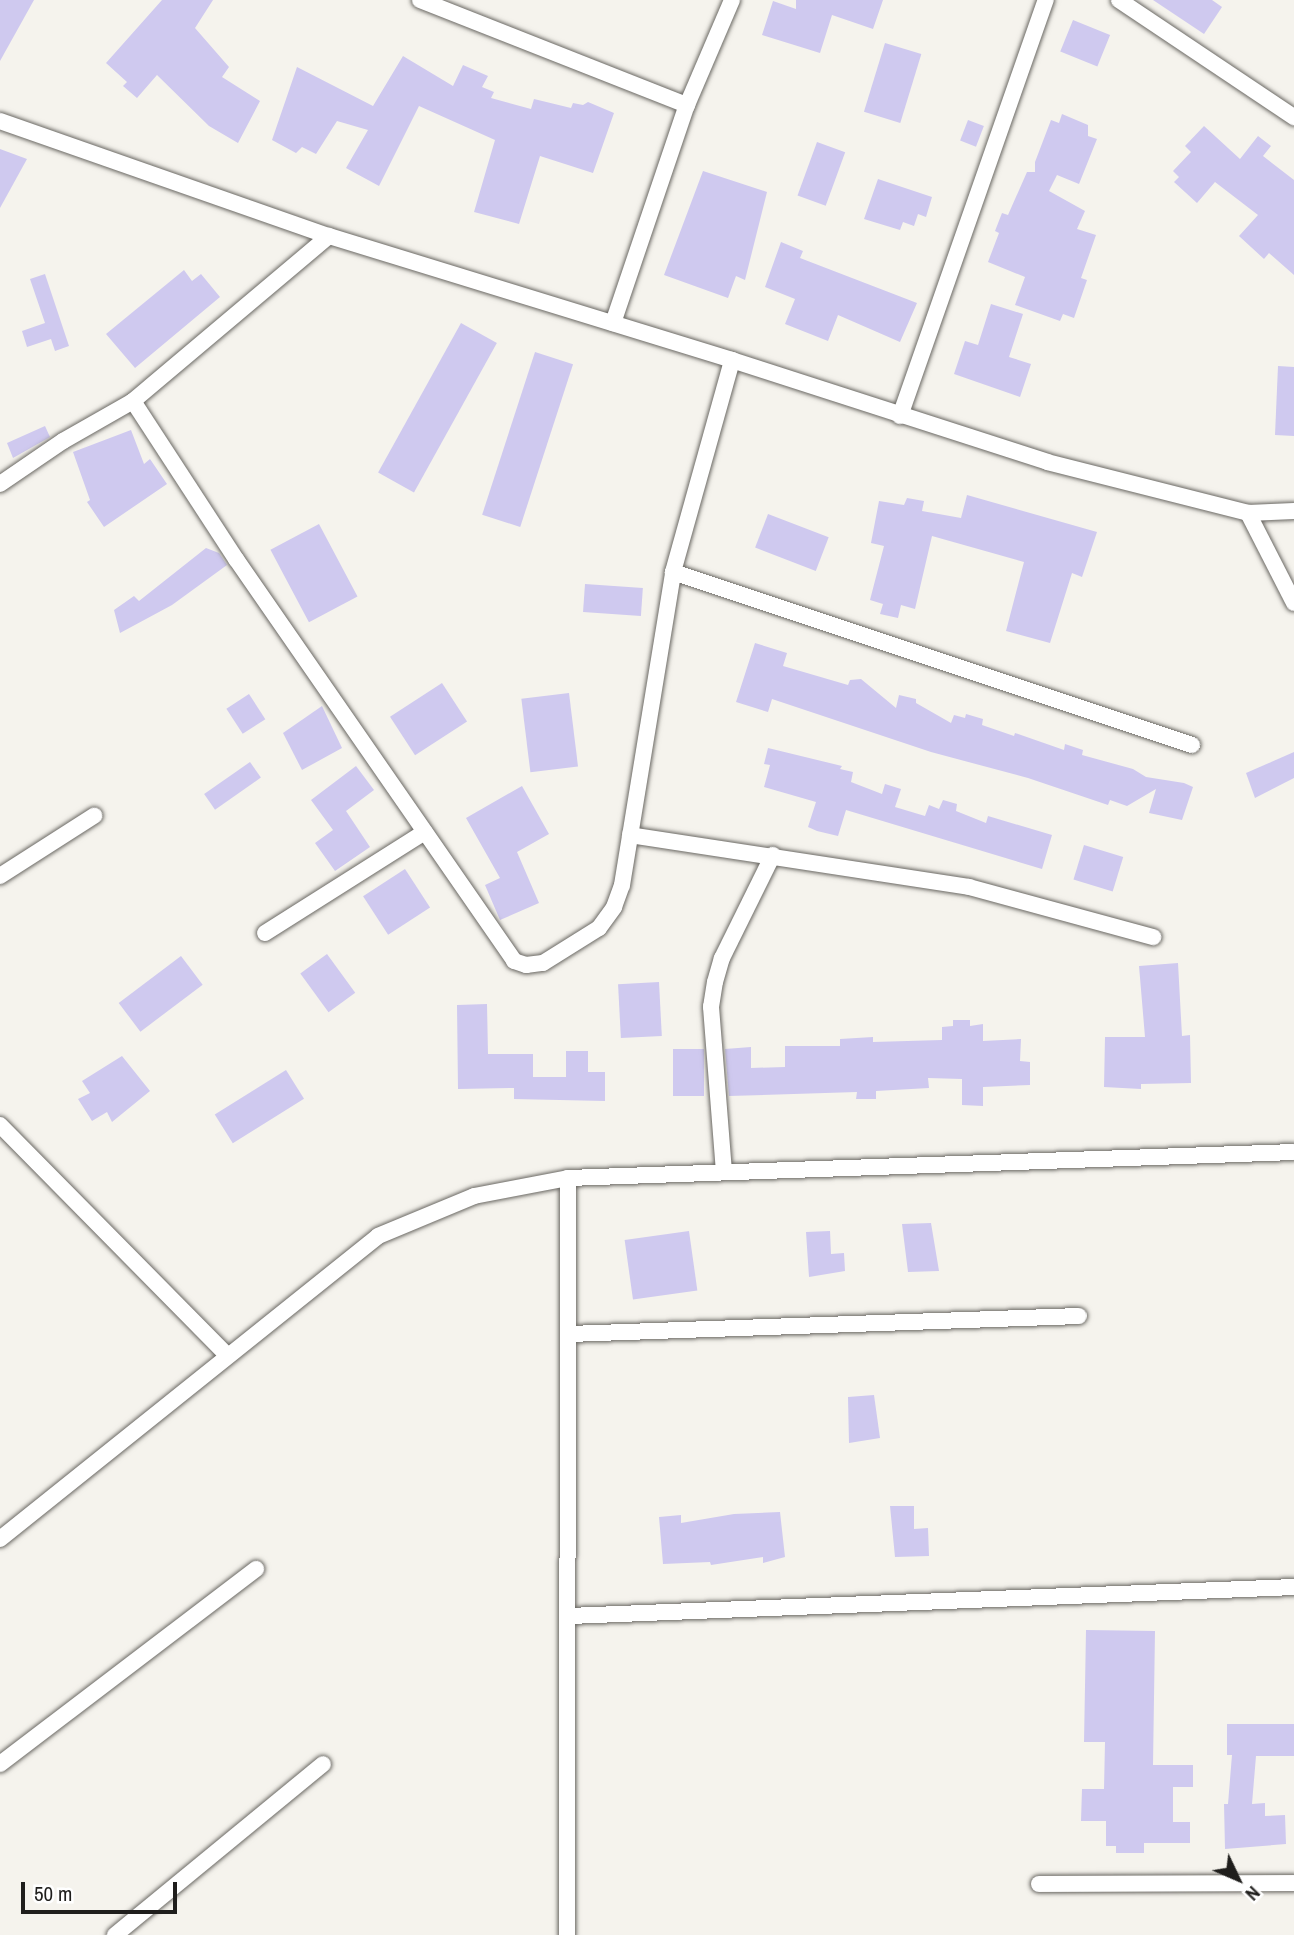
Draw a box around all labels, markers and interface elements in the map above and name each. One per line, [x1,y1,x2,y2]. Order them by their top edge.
north arrow [1203,1844,1273,1914]
scale bar [24,1868,180,1912]
text: 50 m [34,1879,72,1908]
text: N [1240,1881,1266,1907]

